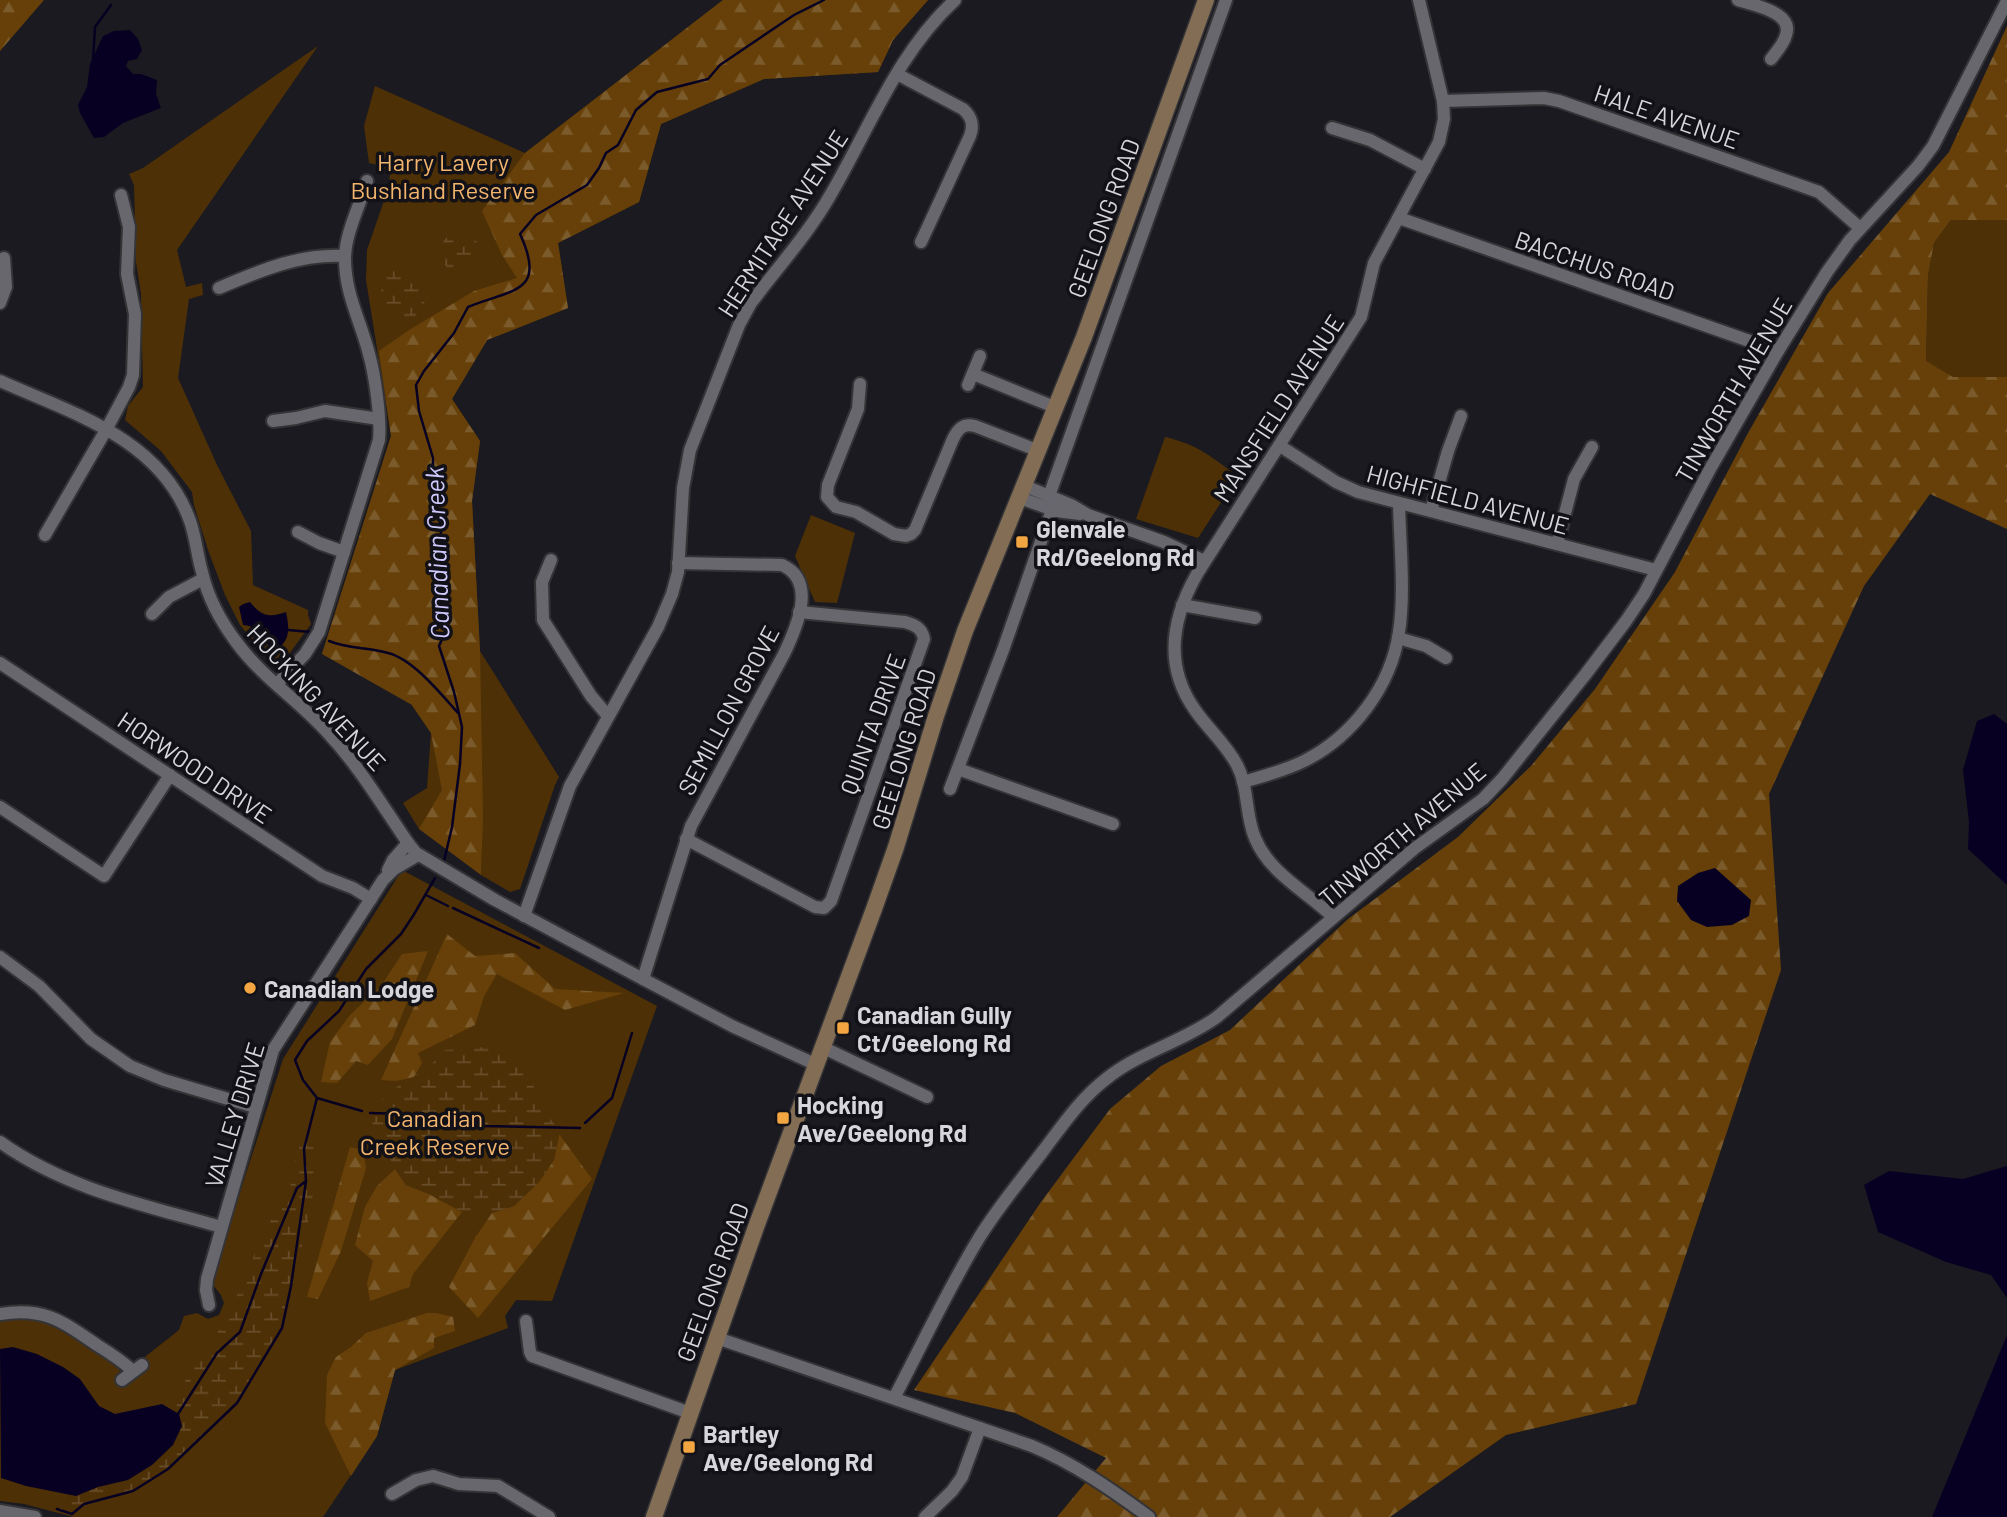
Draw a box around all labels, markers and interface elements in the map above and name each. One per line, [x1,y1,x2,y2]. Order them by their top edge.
street label: HALE AVENUE [1591,78,1743,154]
street label: HERMITAGE AVENUE [711,124,853,322]
street label: GEELONG ROAD [1061,135,1145,301]
park label: Harry Lavery Bushland Reserve [350,147,536,204]
street label: BACCHUS ROAD [1511,224,1679,306]
street label: TINWORTH AVENUE [1668,293,1798,487]
street label: MANSFIELD AVENUE [1207,309,1349,507]
street label: HIGHFIELD AVENUE [1364,458,1572,540]
water label: Canadian Creek [417,466,455,640]
place label: Glenvale Rd/Geelong Rd [1036,514,1195,571]
marker: Glenvale Rd/Geelong Rd [1014,534,1030,550]
street label: HOCKING AVENUE [242,618,392,776]
street label: SEMILLON GROVE [671,620,785,800]
street label: QUINTA DRIVE [833,650,911,798]
street label: GEELONG ROAD [865,665,941,833]
street label: HORWOOD DRIVE [113,705,277,829]
street label: TINWORTH AVENUE [1313,756,1491,912]
place label: Canadian Lodge [264,974,434,1003]
marker: Canadian Lodge [242,980,258,996]
place label: Canadian Gully Ct/Geelong Rd [857,1000,1012,1057]
marker: Canadian Gully Ct/Geelong Rd [835,1020,851,1036]
street label: VALLEY DRIVE [198,1039,270,1191]
place label: Hocking Ave/Geelong Rd [797,1090,967,1147]
park label: Canadian Creek Reserve [360,1103,510,1160]
marker: Hocking Ave/Geelong Rd [775,1110,791,1126]
street label: GEELONG ROAD [670,1199,754,1365]
place label: Bartley Ave/Geelong Rd [703,1419,873,1476]
marker: Bartley Ave/Geelong Rd [681,1439,697,1455]

